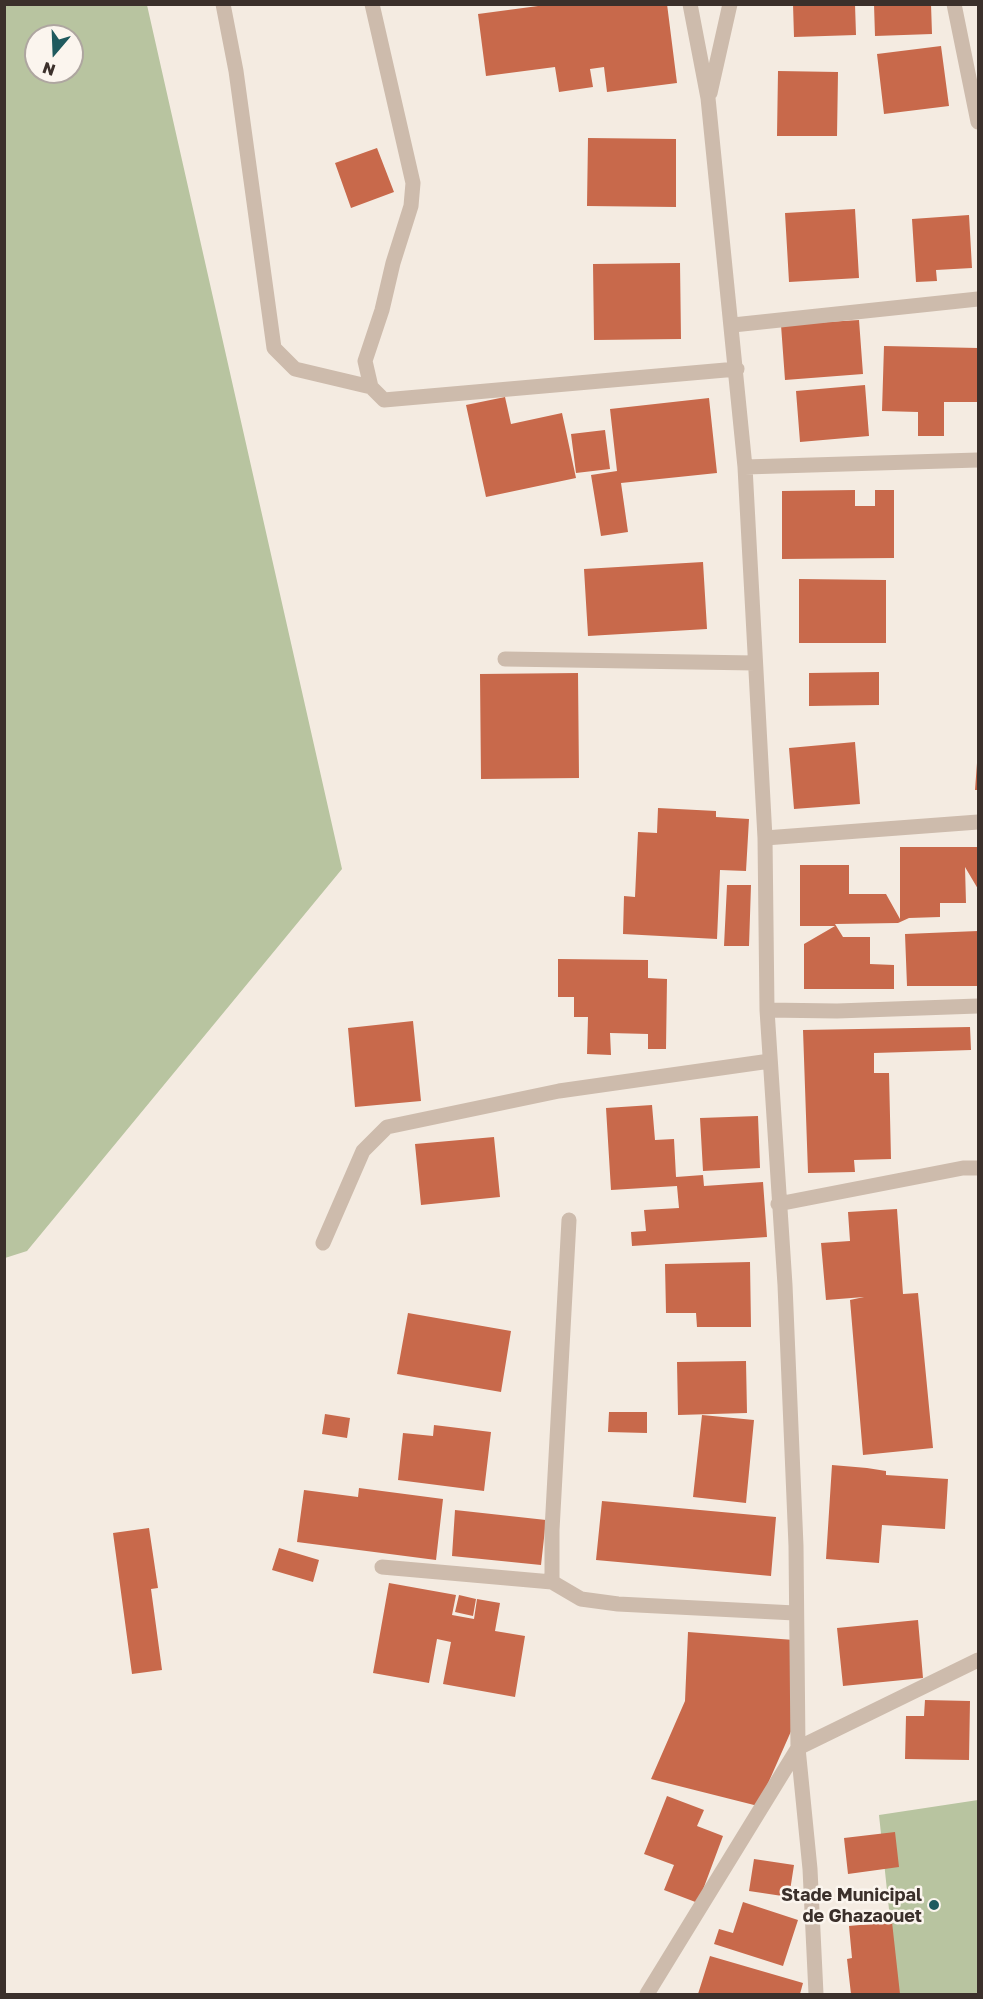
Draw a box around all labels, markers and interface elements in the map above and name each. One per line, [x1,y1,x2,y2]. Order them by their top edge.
north arrow [24,24,84,84]
text: N [40,58,58,81]
place label: Stade Municipal de Ghazaouet [781,1884,922,1926]
marker: Stade Municipal de Ghazaouet [927,1898,941,1912]

